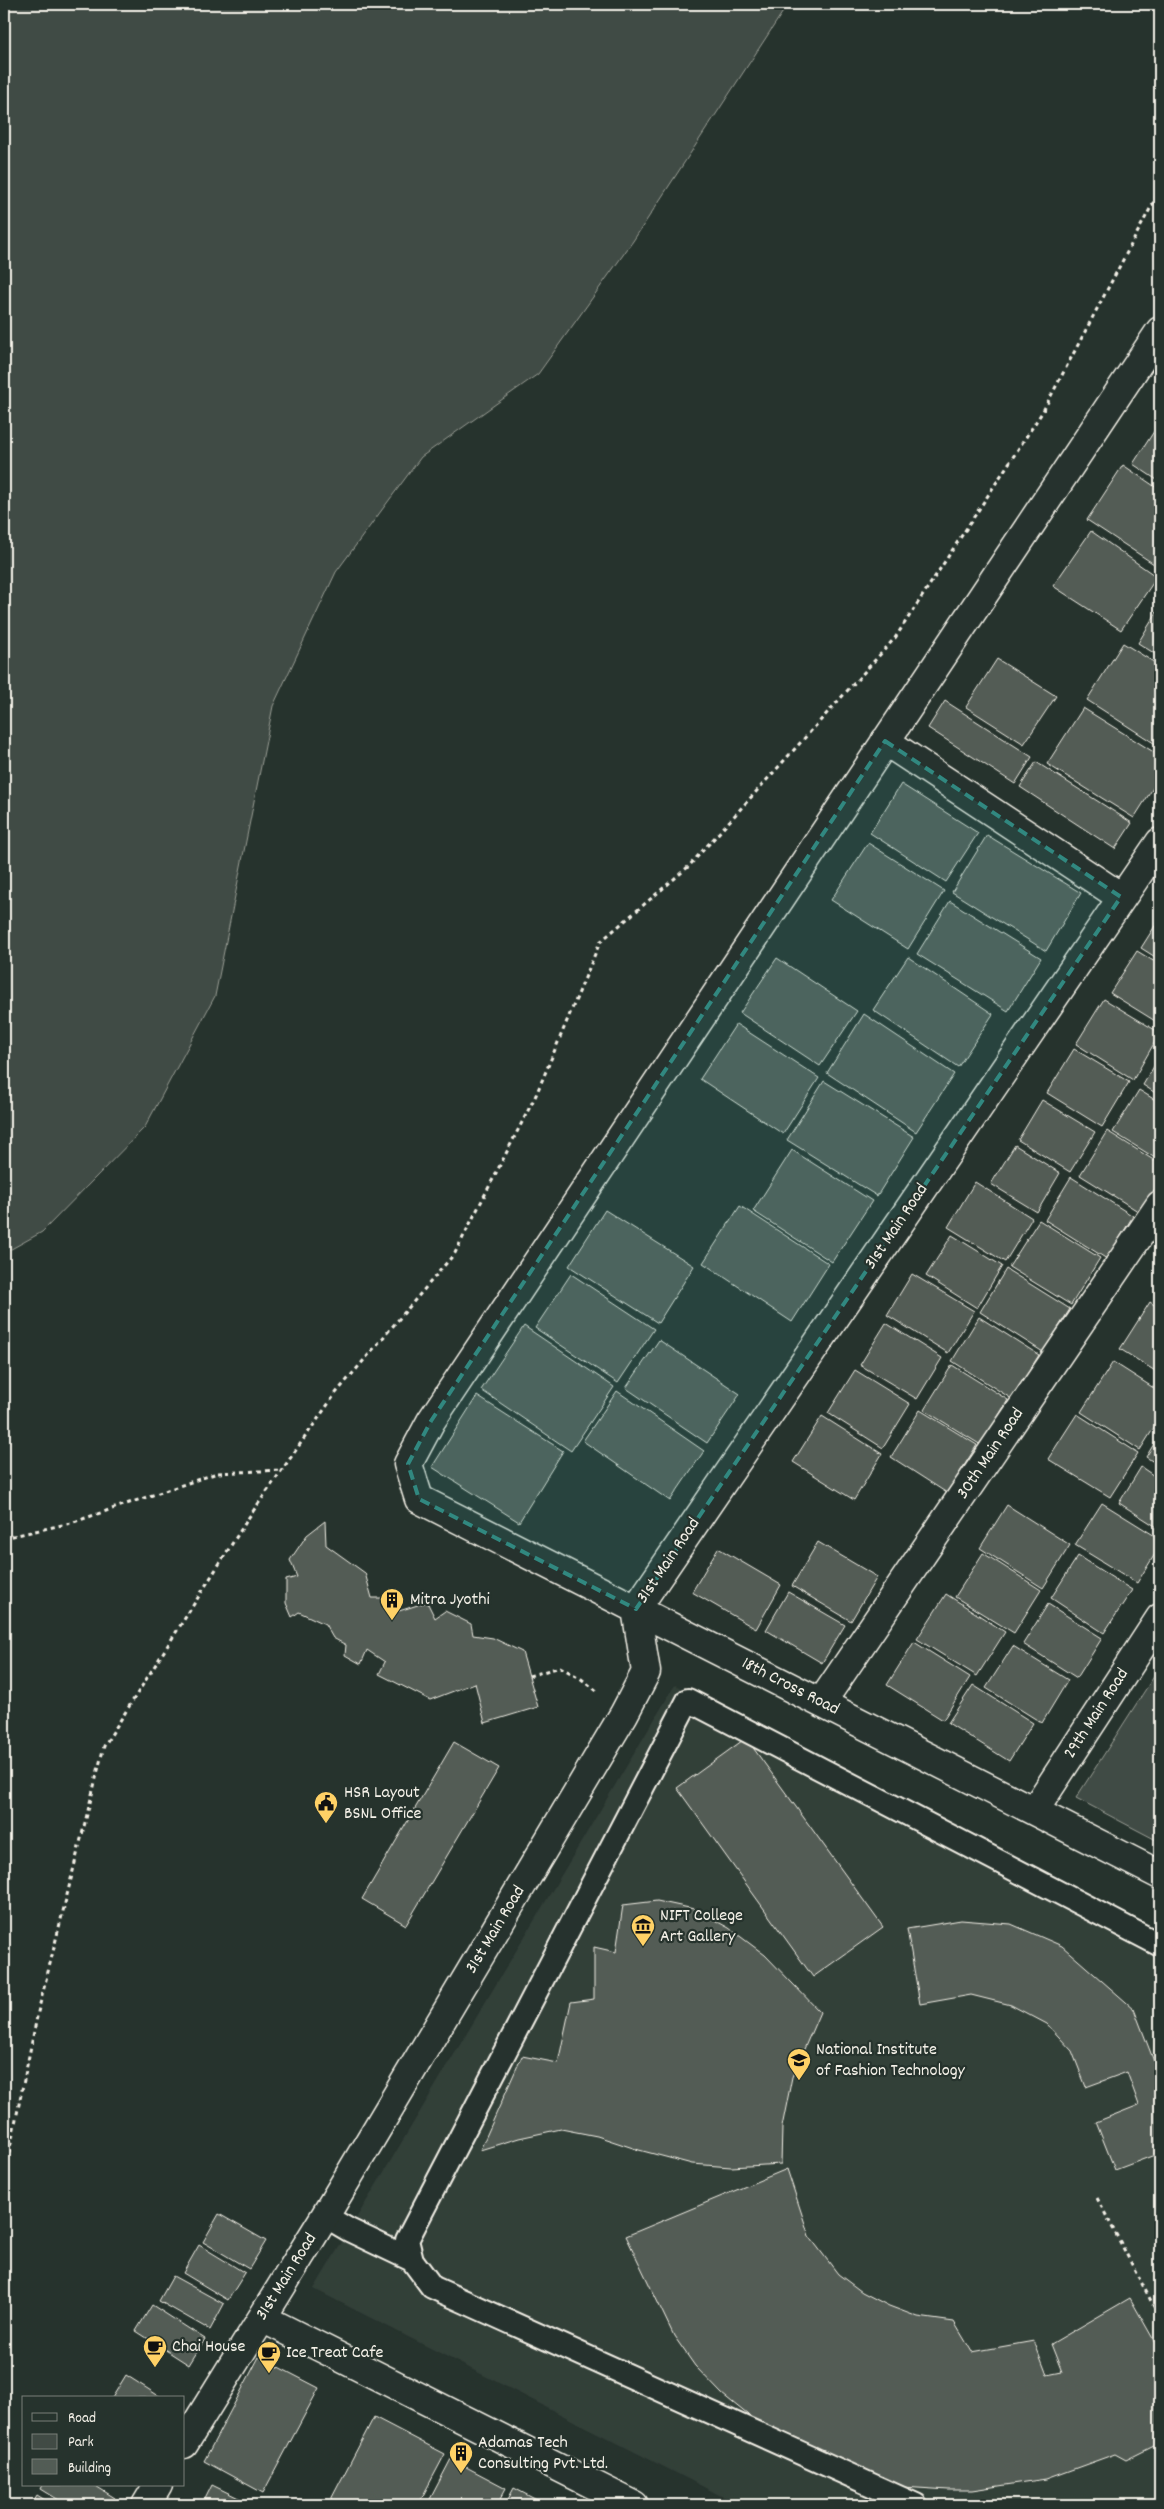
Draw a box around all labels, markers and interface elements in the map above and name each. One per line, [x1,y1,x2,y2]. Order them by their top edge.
street label: 31st Main Road [859,1179,935,1275]
street label: 30th Main Road [951,1403,1031,1505]
street label: 31st Main Road [631,1513,707,1609]
building icon: Mitra Jyothi [379,1587,405,1621]
place label: Mitra Jyothi [410,1588,490,1613]
street label: 18th Cross Road [737,1652,843,1722]
street label: 29th Main Road [1058,1664,1136,1764]
place label: HSR Layout BSNL Office [344,1781,421,1827]
public building icon: HSR Layout BSNL Office [313,1790,339,1824]
street label: 31st Main Road [460,1881,532,1979]
place label: NIFT College Art Gallery [660,1904,743,1950]
museum icon: NIFT College Art Gallery [630,1913,656,1947]
place label: National Institute of Fashion Technology [816,2038,966,2084]
school or university icon: National Institute of Fashion Technology [786,2047,812,2081]
street label: 31st Main Road [250,2229,324,2325]
cafe icon: Chai House [142,2334,168,2368]
place label: Chai House [172,2335,246,2360]
cafe icon: Ice Treat Cafe [256,2340,282,2374]
place label: Ice Treat Cafe [286,2341,384,2366]
legend [22,2396,185,2486]
text: Road [68,2408,96,2430]
place label: Adamas Tech Consulting Pvt. Ltd. [478,2431,608,2477]
text: Park [68,2432,94,2454]
building icon: Adamas Tech Consulting Pvt. Ltd. [448,2440,474,2474]
text: Building [68,2458,111,2480]

